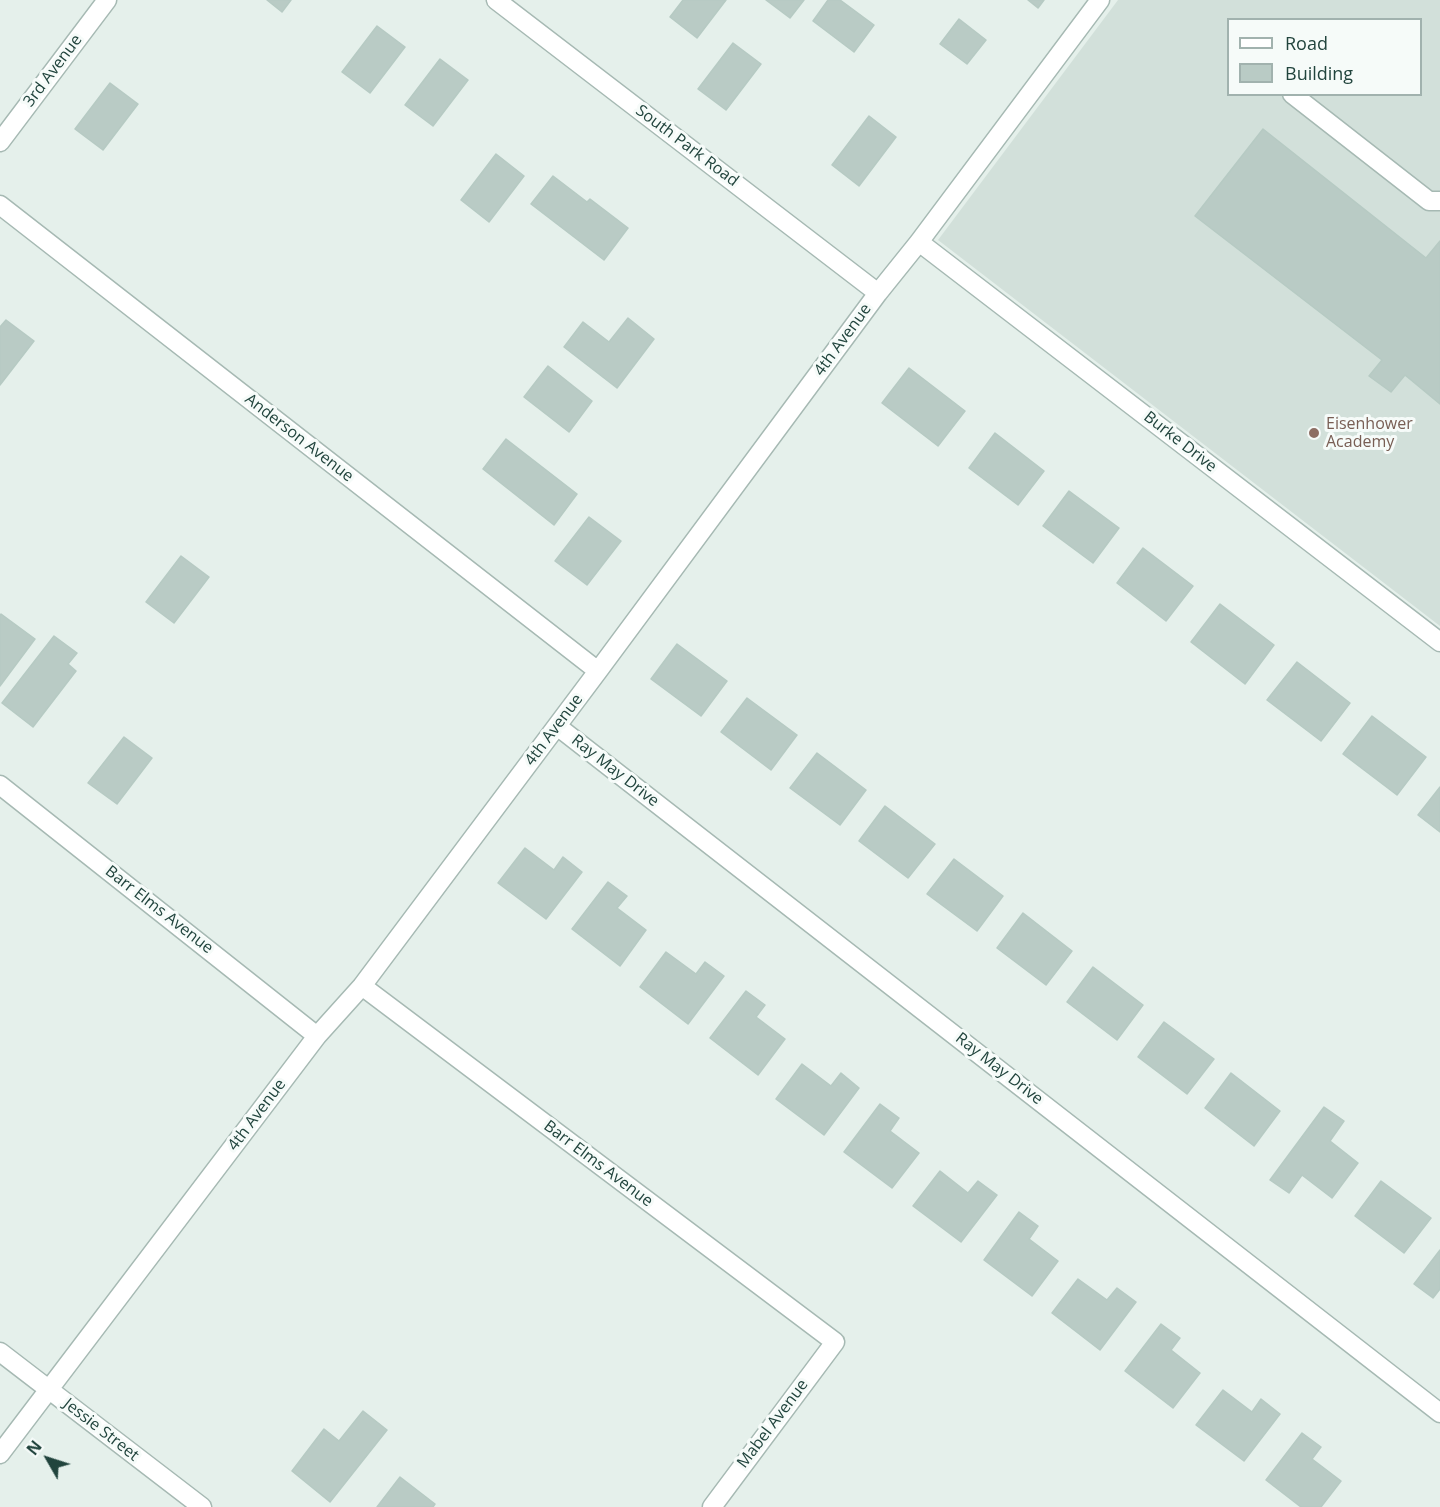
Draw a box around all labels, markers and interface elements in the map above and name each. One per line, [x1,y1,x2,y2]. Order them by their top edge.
legend [1227,18,1422,96]
street label: 3rd Avenue [20,31,86,111]
text: Road [1285,31,1328,55]
text: Building [1285,61,1353,85]
street label: South Park Road [632,101,742,191]
street label: 4th Avenue [810,300,876,380]
street label: Anderson Avenue [241,390,357,486]
street label: Burke Drive [1140,408,1220,476]
place label: Eisenhower Academy [1326,414,1413,452]
marker: Eisenhower Academy [1307,426,1321,440]
street label: 4th Avenue [521,690,587,770]
street label: Ray May Drive [568,731,662,811]
street label: Barr Elms Avenue [101,862,217,958]
street label: Ray May Drive [952,1029,1046,1109]
street label: 4th Avenue [224,1075,290,1155]
street label: Barr Elms Avenue [540,1117,656,1211]
street label: Mabel Avenue [733,1376,813,1472]
street label: Jessie Street [59,1395,143,1465]
north arrow [18,1429,78,1489]
text: N [21,1436,47,1460]

